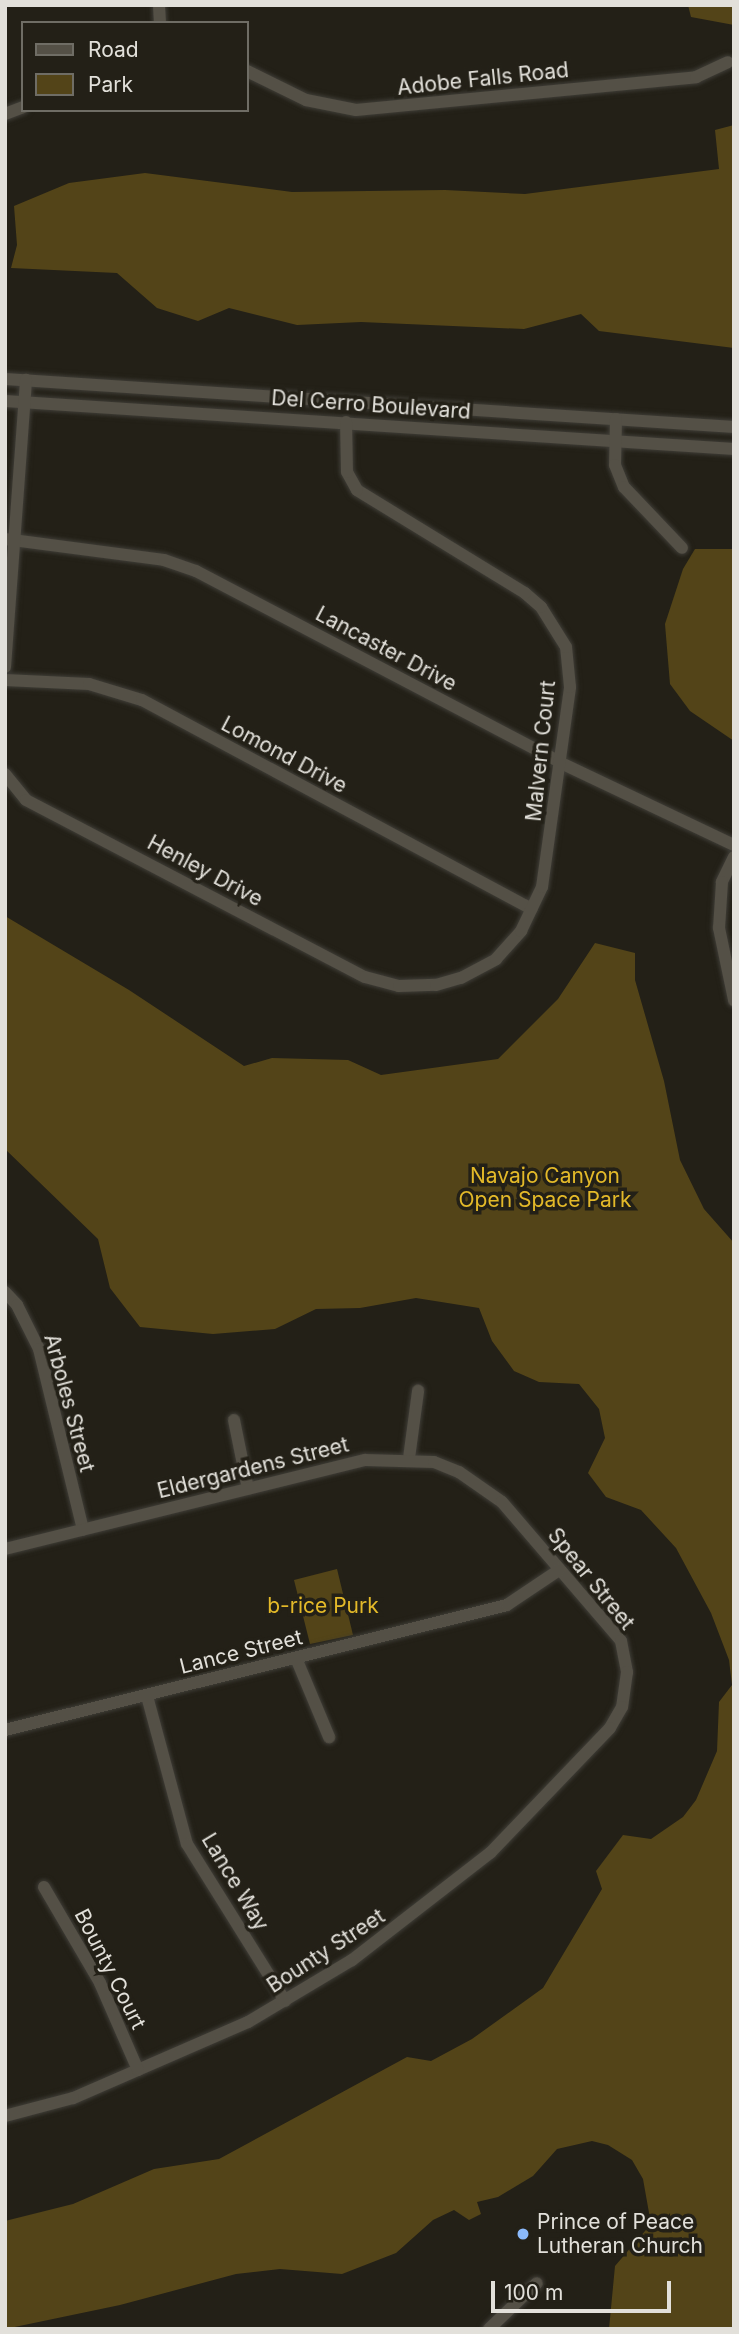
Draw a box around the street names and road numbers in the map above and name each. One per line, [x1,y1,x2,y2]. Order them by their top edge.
street label: Adobe Falls Road [396,57,570,101]
street label: Del Cerro Boulevard [270,385,472,425]
street label: Lancaster Drive [311,601,461,697]
street label: Malvern Court [521,679,561,823]
street label: Lomond Drive [217,711,351,799]
street label: Henley Drive [143,830,267,912]
street label: Arboles Street [38,1331,100,1475]
street label: Eldergardens Street [155,1432,351,1504]
street label: Spear Street [542,1523,640,1635]
street label: Lance Street [177,1625,305,1679]
street label: Lance Way [196,1829,274,1935]
street label: Bounty Street [262,1904,390,1998]
street label: Bounty Court [69,1905,151,2033]

